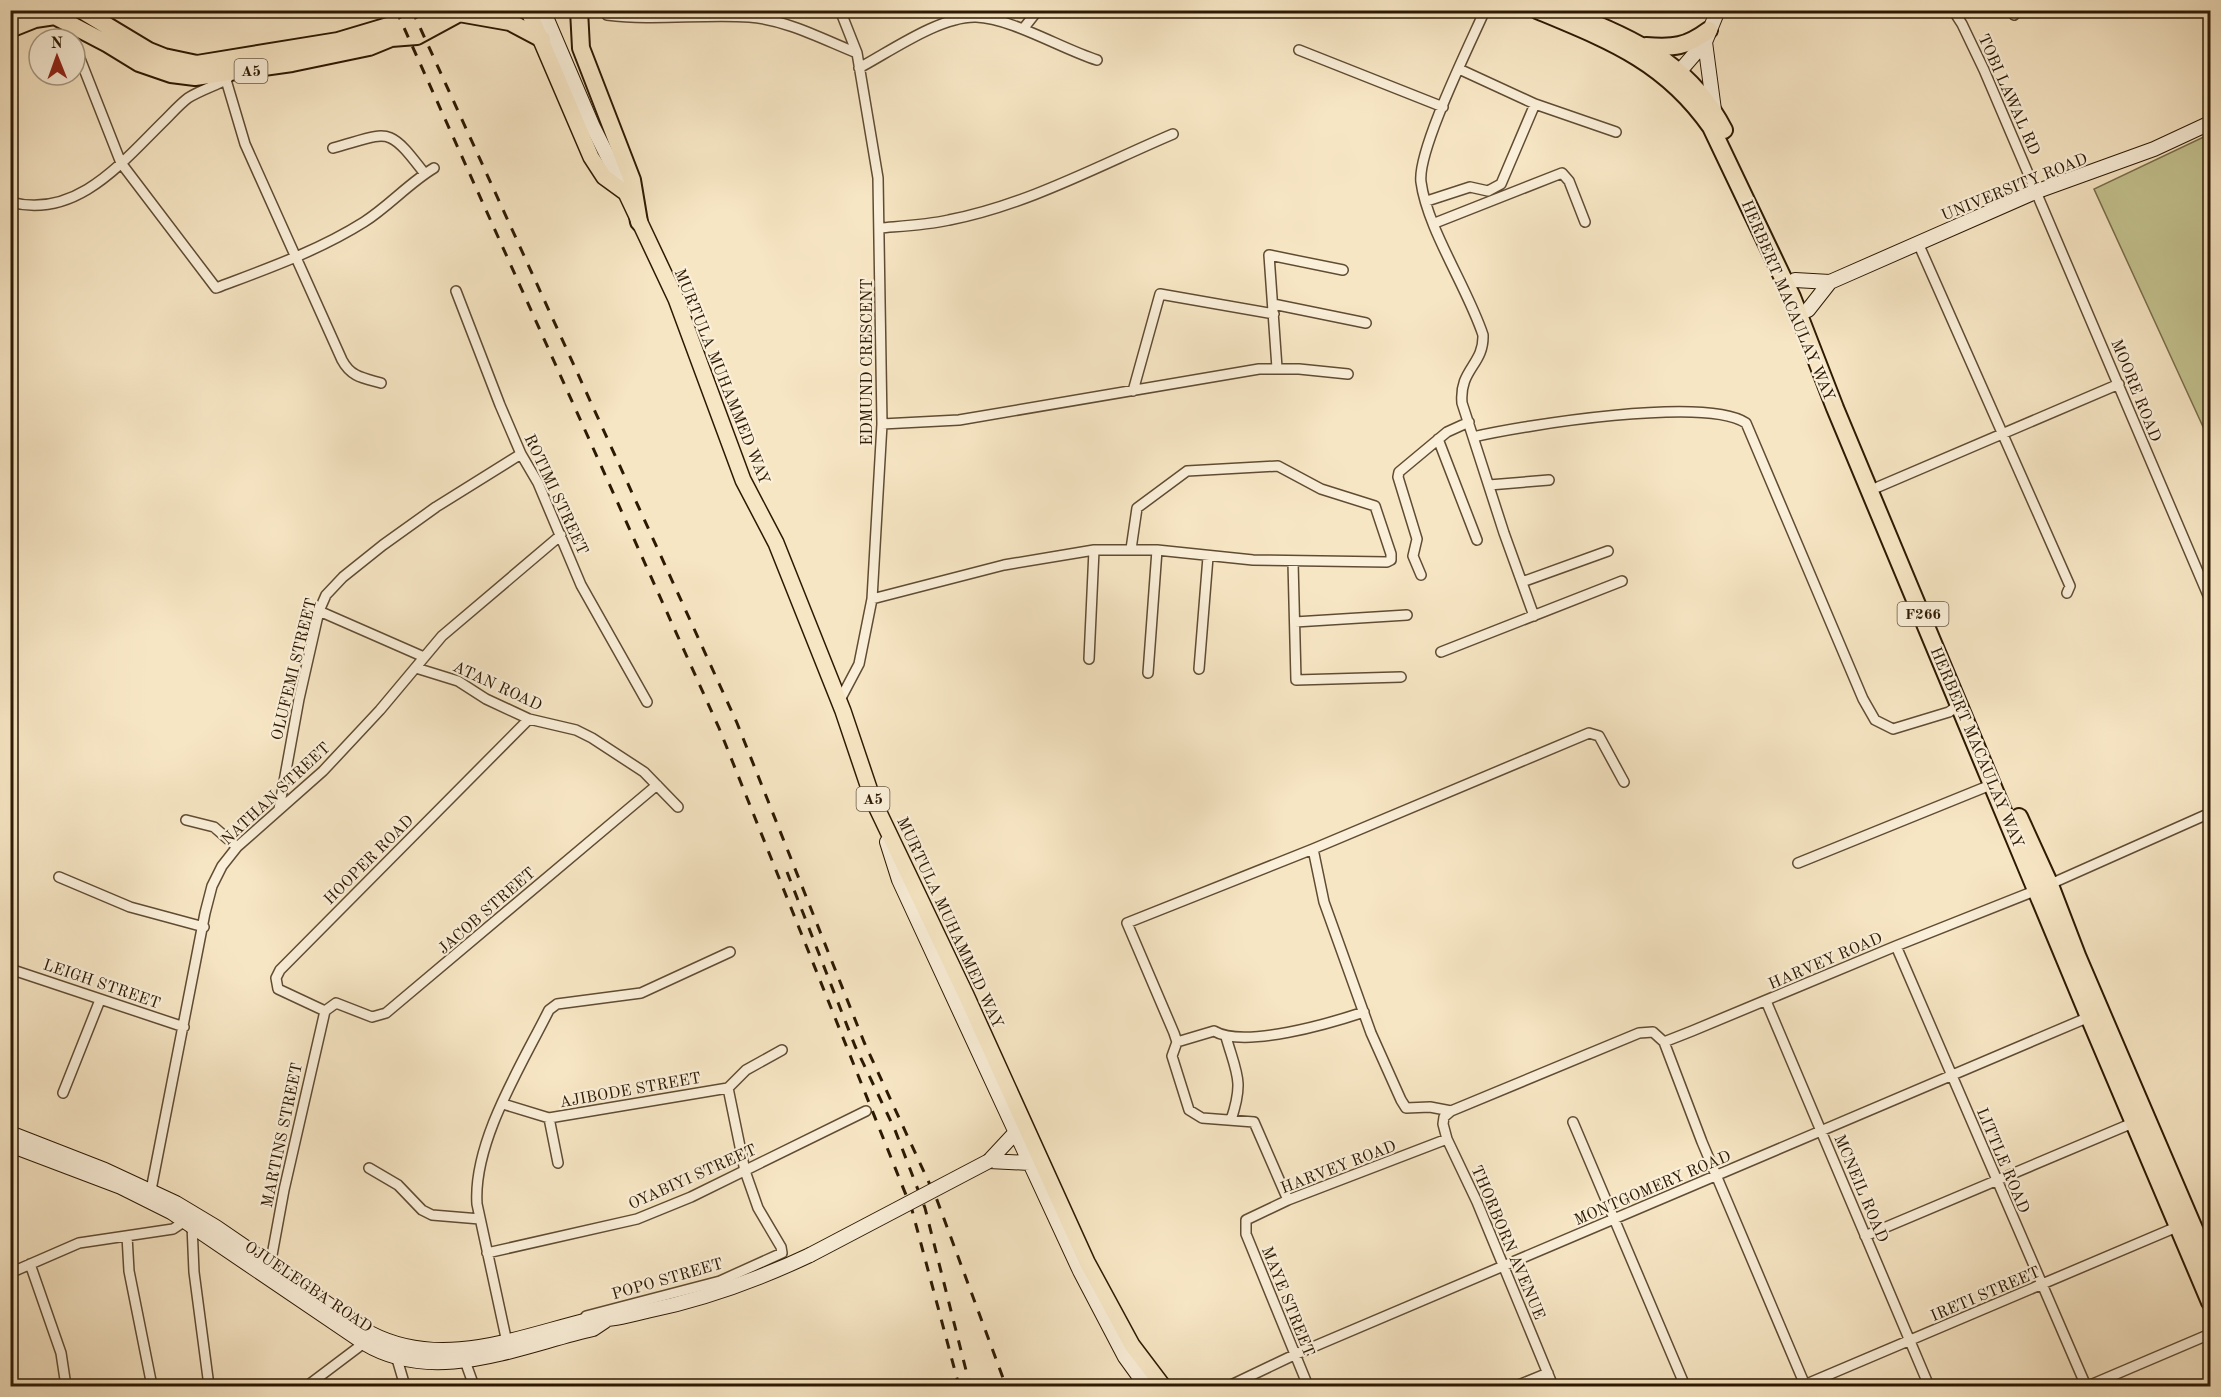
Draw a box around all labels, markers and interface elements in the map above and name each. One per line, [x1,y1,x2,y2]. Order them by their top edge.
north arrow [27,27,87,87]
street label: TOBI LAWAL RD [1974,32,2042,158]
text: N [51,36,64,52]
road number: A5 [234,59,268,83]
street label: UNIVERSITY ROAD [1939,151,2090,225]
street label: HERBERT MACAULAY WAY [1737,198,1837,404]
street label: MURTULA MUHAMMED WAY [670,267,772,487]
street label: EDMUND CRESCENT [860,278,876,446]
street label: MOORE ROAD [2107,337,2163,444]
street label: ROTIMI STREET [520,432,590,558]
street label: OLUFEMI STREET [270,597,320,742]
road number: F266 [1898,602,1948,626]
street label: HERBERT MACAULAY WAY [1926,645,2026,851]
street label: ATAN ROAD [450,659,544,714]
street label: NATHAN STREET [219,740,334,849]
road number: A5 [856,787,890,811]
street label: HOOPER ROAD [322,813,417,908]
street label: MURTULA MUHAMMED WAY [893,815,1005,1031]
street label: JACOB STREET [436,865,539,958]
street label: HARVEY ROAD [1766,931,1885,993]
street label: LEIGH STREET [41,957,162,1012]
street label: MARTINS STREET [260,1061,306,1209]
street label: AJIBODE STREET [558,1071,703,1111]
street label: LITTLE ROAD [1973,1106,2032,1216]
street label: MCNEIL ROAD [1830,1133,1890,1245]
street label: HARVEY ROAD [1279,1138,1399,1197]
street label: OYABIYI STREET [626,1142,759,1213]
street label: MONTGOMERY ROAD [1572,1148,1734,1229]
street label: THORBORN AVENUE [1467,1163,1547,1322]
street label: OJUELEGBA ROAD [241,1239,375,1336]
street label: MAYE STREET [1258,1244,1317,1359]
street label: POPO STREET [610,1256,725,1303]
street label: IRETI STREET [1929,1265,2043,1325]

